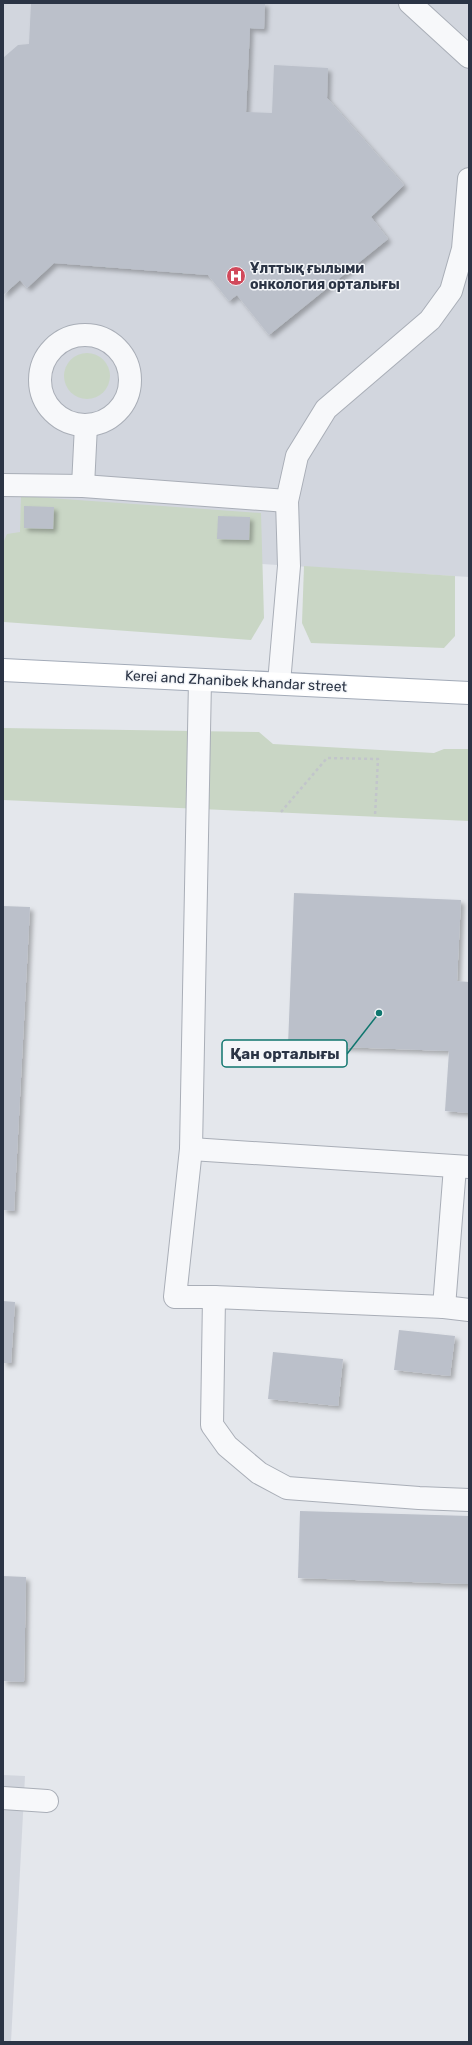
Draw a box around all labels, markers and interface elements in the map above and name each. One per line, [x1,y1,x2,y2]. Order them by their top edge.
place label: Ұлттық ғылыми онкология орталығы [250,260,400,293]
hospital icon: Ұлттық ғылыми онкология орталығы [225,265,247,287]
street label: Kerei and Zhanibek khandar street [125,667,348,696]
callout: Қан орталығы [222,1040,347,1067]
text: Қан орталығы [230,1045,340,1063]

